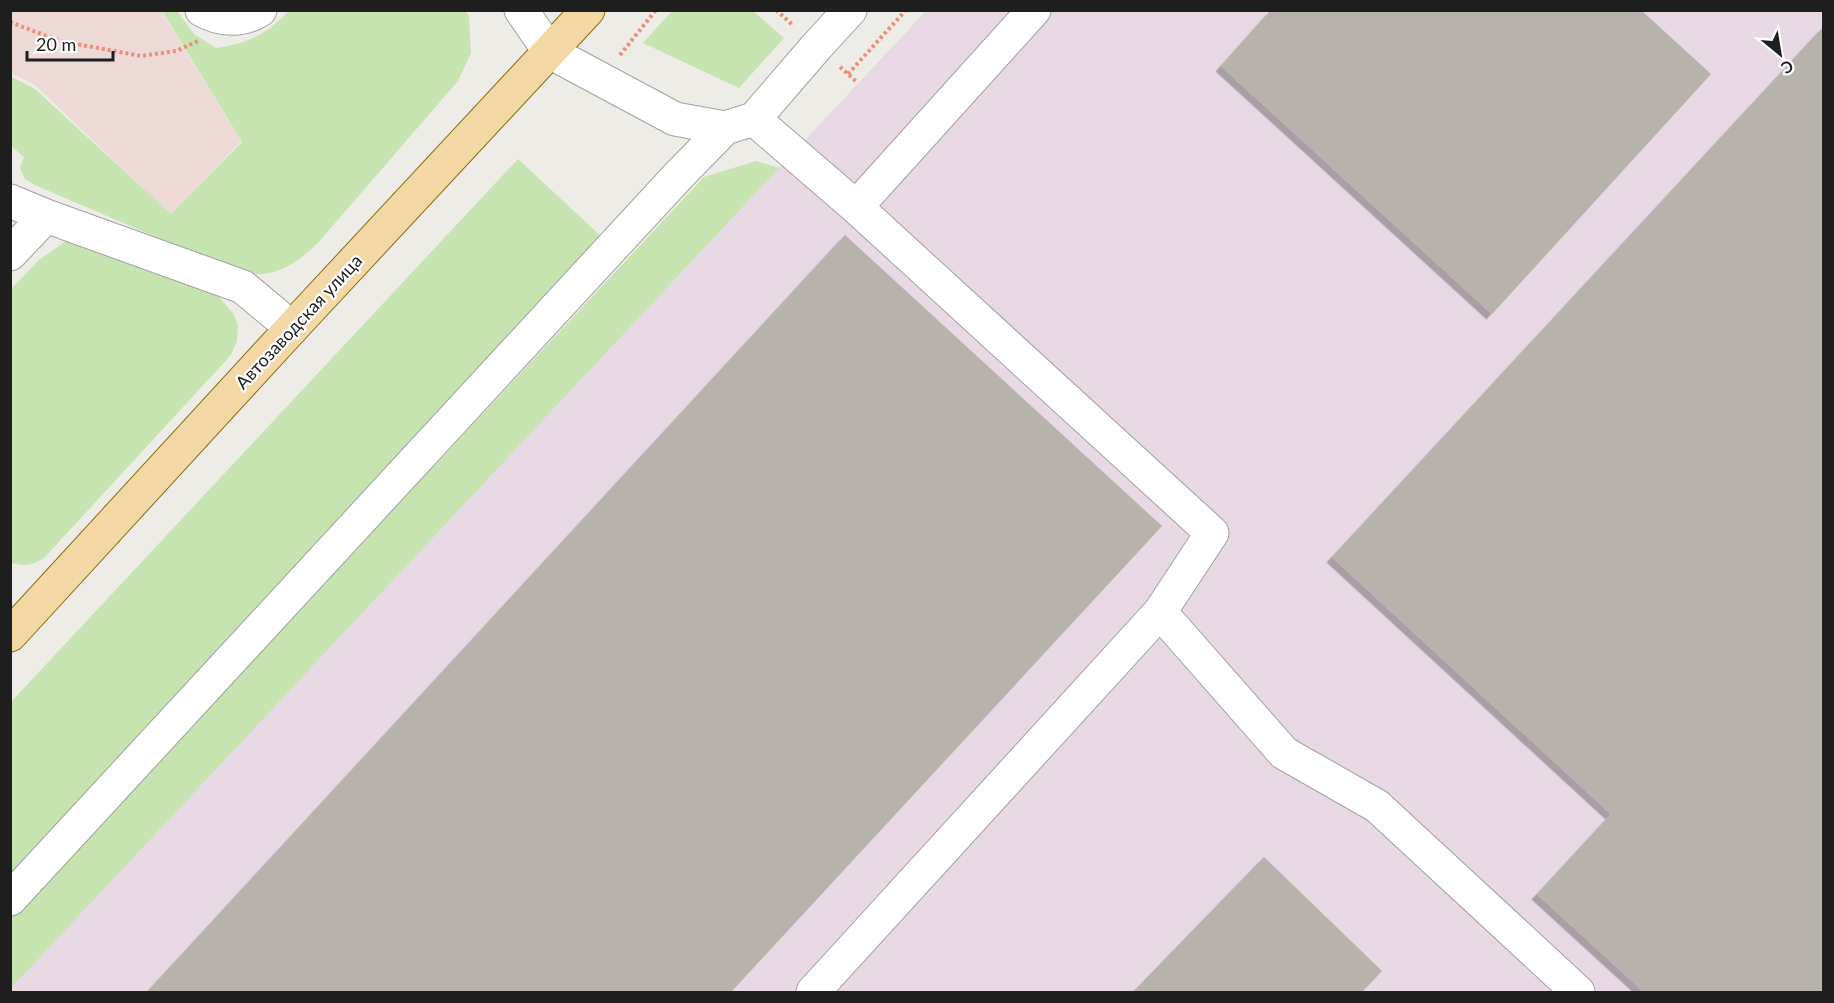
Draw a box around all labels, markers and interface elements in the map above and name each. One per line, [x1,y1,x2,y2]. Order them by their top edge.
scale bar [27,24,112,62]
north arrow [1750,24,1810,84]
text: 20 m [36,33,76,55]
text: С [1778,57,1797,79]
street label: Автозаводская улица [230,249,366,393]

